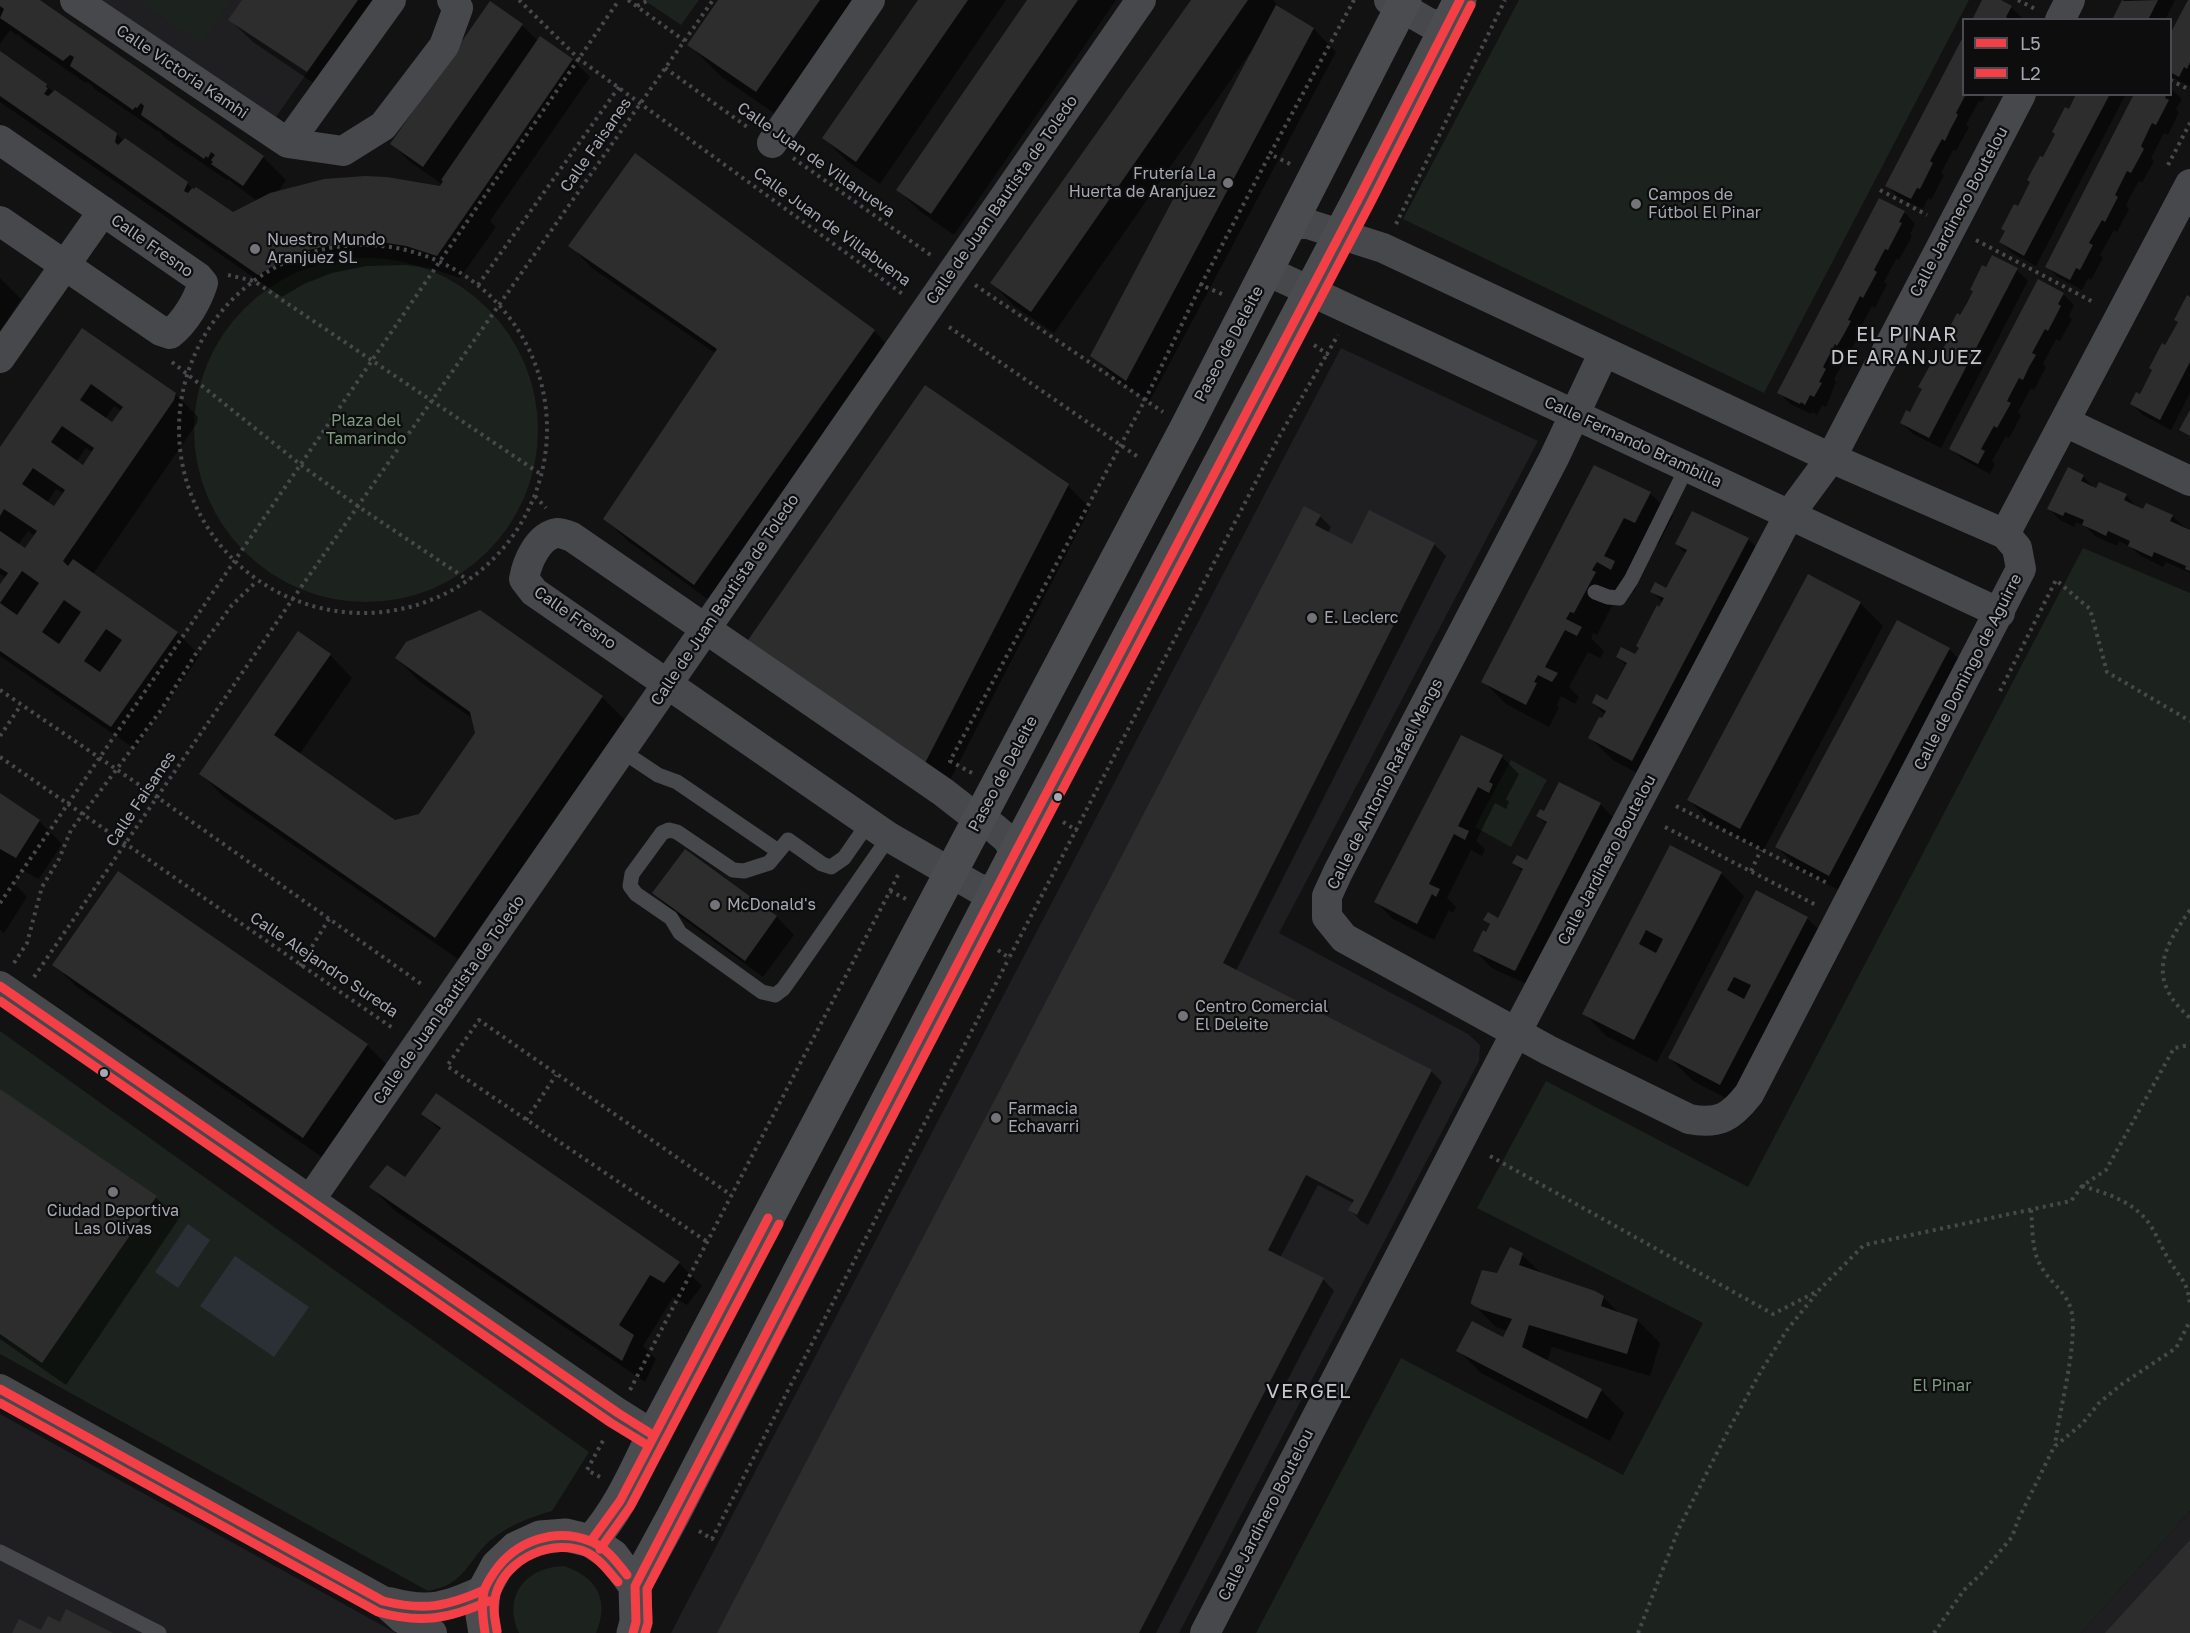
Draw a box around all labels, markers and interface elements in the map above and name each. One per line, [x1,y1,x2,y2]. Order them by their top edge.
legend [1962,18,2172,96]
street label: Calle Victoria Kamhi [112,21,252,123]
text: L5 [2020,32,2041,54]
text: L2 [2020,62,2041,84]
street label: Calle de Juan Bautista de Toledo [922,92,1082,308]
street label: Calle Faisanes [556,94,636,196]
street label: Calle Juan de Villanueva [733,98,899,222]
street label: Calle Jardinero Boutelou [1906,124,2012,300]
street label: Calle Juan de Villabuena [750,163,914,291]
place label: Frutería La Huerta de Aranjuez [1069,164,1216,202]
marker: Frutería La Huerta de Aranjuez [1221,176,1235,190]
place label: Campos de Fútbol El Pinar [1648,185,1761,223]
marker: Campos de Fútbol El Pinar [1629,197,1643,211]
street label: Calle Fresno [107,211,197,281]
place label: Nuestro Mundo Aranjuez SL [267,230,385,268]
marker: Nuestro Mundo Aranjuez SL [248,242,262,256]
street label: Paseo de Deleite [1190,283,1268,405]
district label: EL PINAR DE ARANJUEZ [1830,323,1984,370]
street label: Calle Fernando Brambilla [1541,392,1725,492]
park label: Plaza del Tamarindo [326,411,406,449]
street label: Calle de Juan Bautista de Toledo [647,491,803,709]
street label: Calle de Domingo de Aguirre [1910,571,2026,773]
street label: Calle Fresno [530,583,620,653]
place label: E. Leclerc [1324,608,1399,628]
marker: E. Leclerc [1305,611,1319,625]
street label: Calle de Antonio Rafael Mengs [1323,675,1447,893]
street label: Paseo de Deleite [964,713,1042,835]
street label: Calle Faisanes [102,748,180,850]
street label: Calle Jardinero Boutelou [1554,772,1660,948]
unlabelled marker [1052,791,1064,803]
street label: Calle de Juan Bautista de Toledo [369,892,529,1108]
place label: McDonald's [727,895,816,915]
marker: McDonald's [708,898,722,912]
street label: Calle Alejandro Sureda [246,908,402,1022]
place label: Centro Comercial El Deleite [1195,997,1328,1035]
marker: Centro Comercial El Deleite [1176,1009,1190,1023]
unlabelled marker [98,1067,110,1079]
place label: Farmacia Echavarri [1008,1099,1079,1137]
marker: Farmacia Echavarri [989,1111,1003,1125]
marker: Ciudad Deportiva Las Olivas [106,1185,120,1199]
place label: Ciudad Deportiva Las Olivas [47,1201,179,1239]
park label: El Pinar [1913,1376,1971,1396]
district label: VERGEL [1266,1380,1352,1404]
street label: Calle Jardinero Boutelou [1214,1426,1318,1604]

